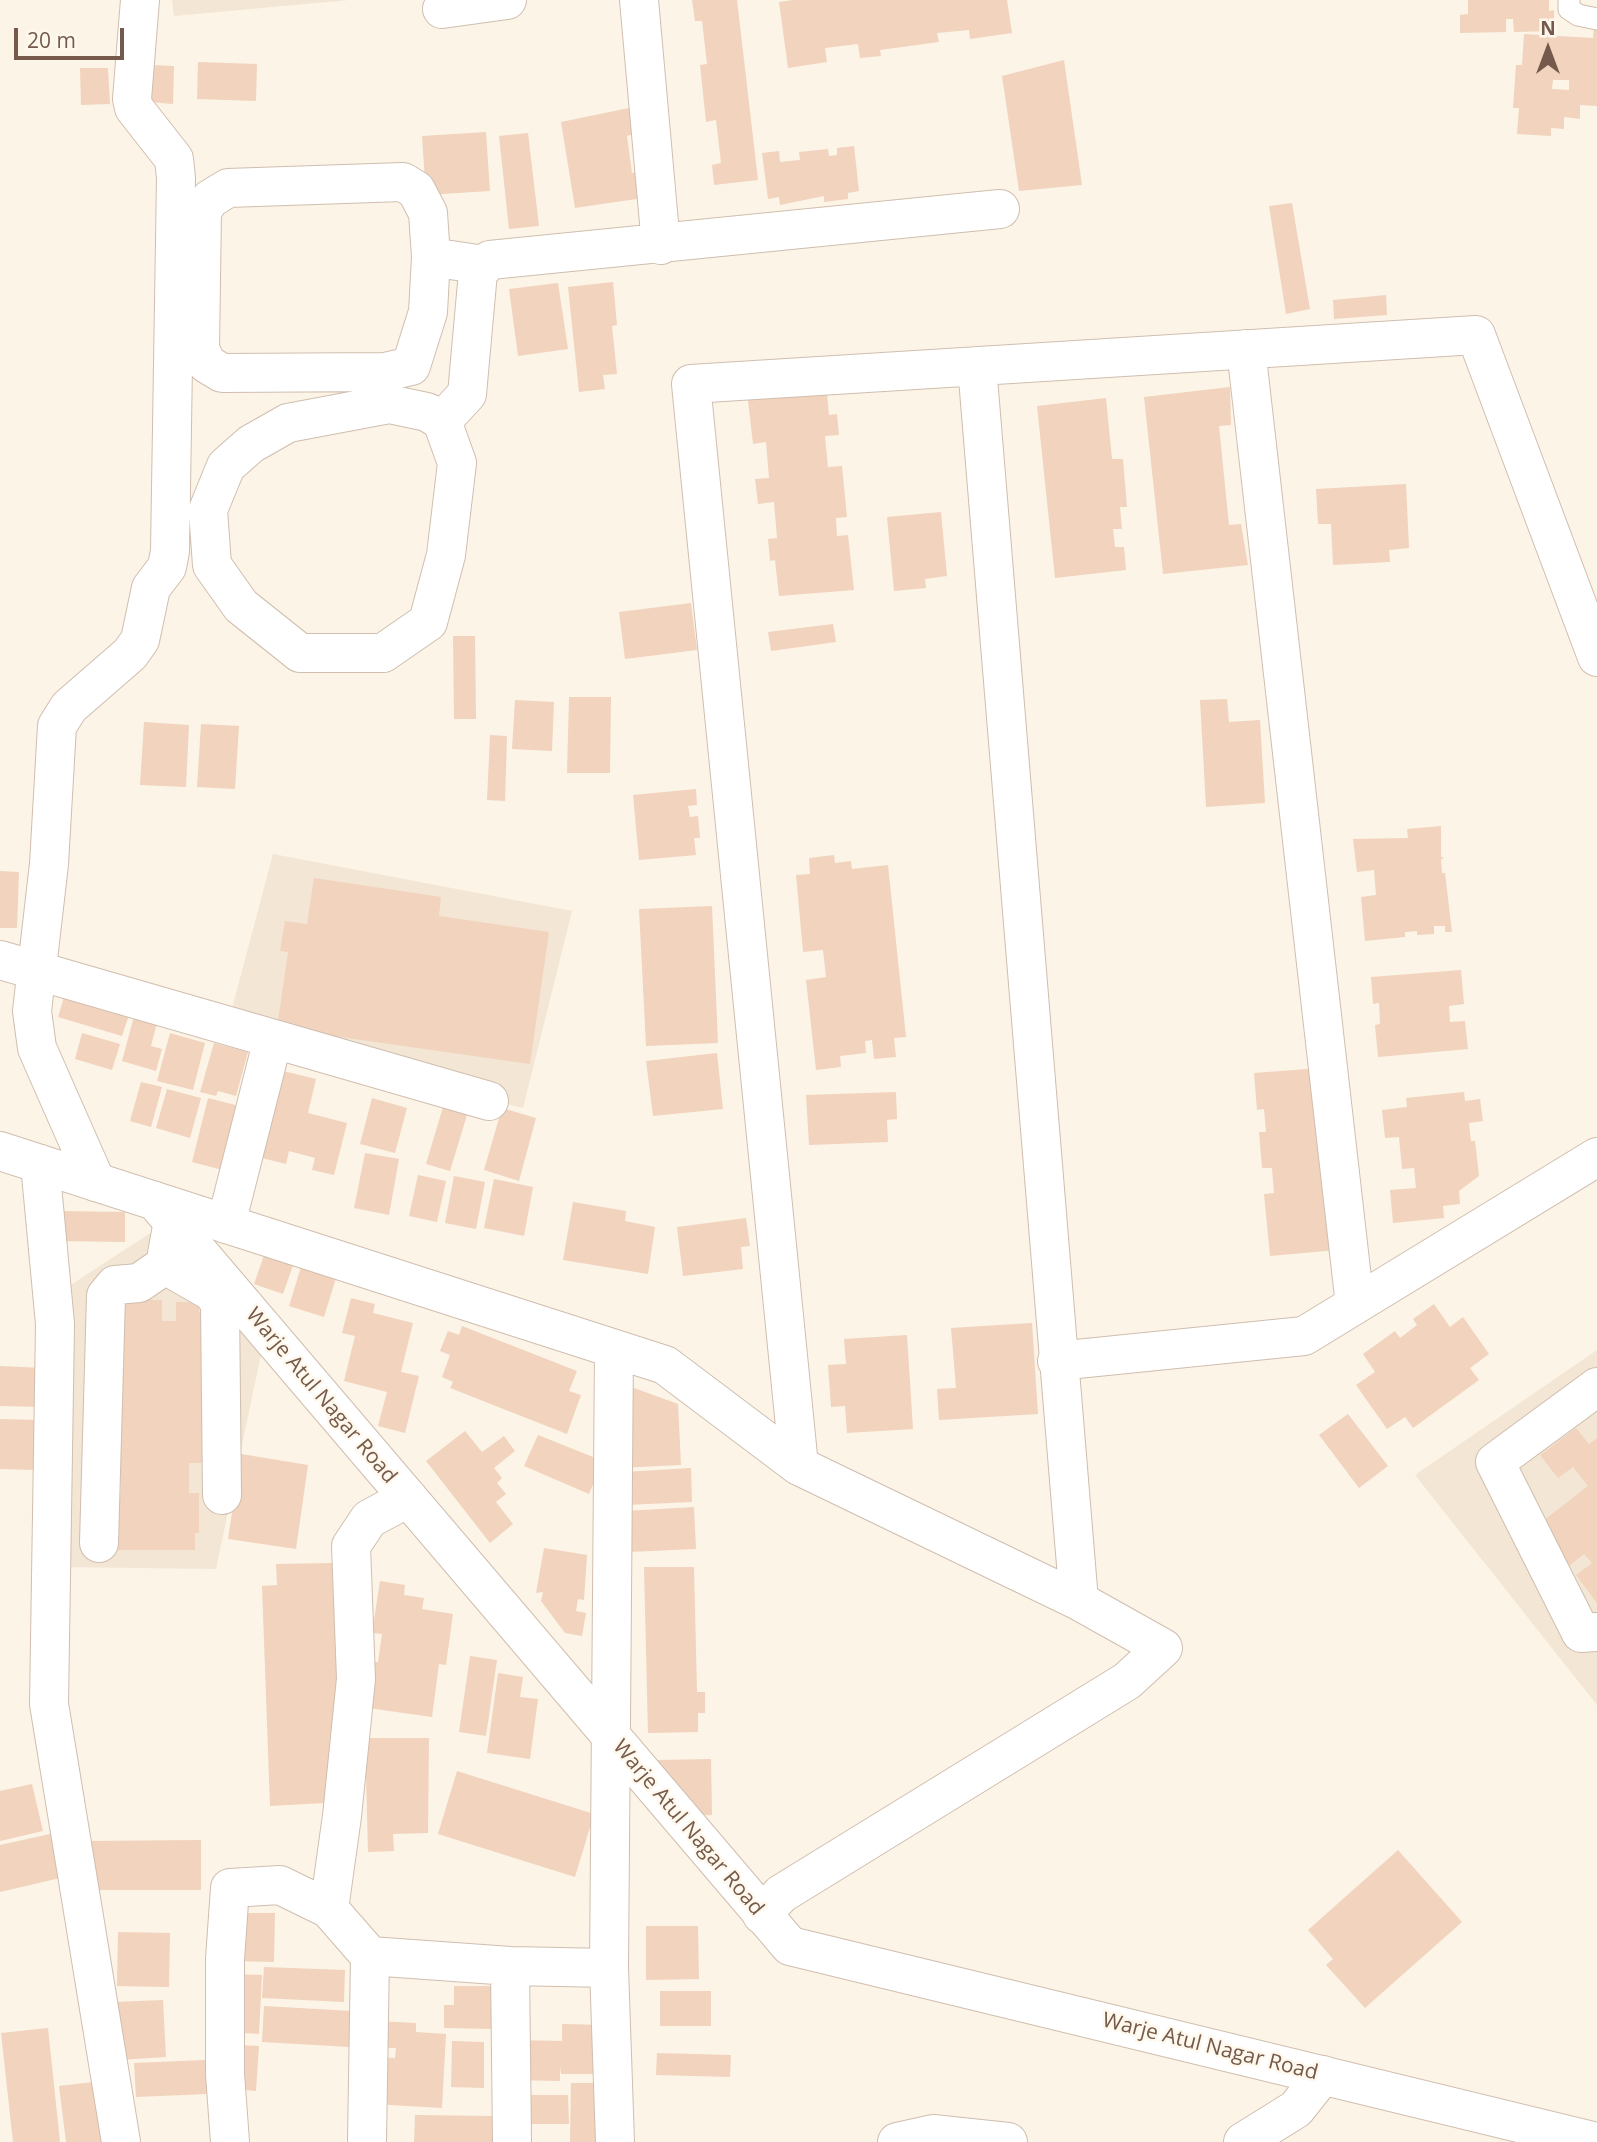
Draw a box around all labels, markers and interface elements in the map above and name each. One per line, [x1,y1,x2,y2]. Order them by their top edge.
scale bar [18,14,128,58]
north arrow [1513,14,1583,84]
text: N [1540,15,1556,41]
text: 20 m [27,26,76,54]
street label: Warje Atul Nagar Road [240,1303,402,1489]
street label: Warje Atul Nagar Road [607,1735,769,1921]
street label: Warje Atul Nagar Road [1100,2008,1320,2086]

